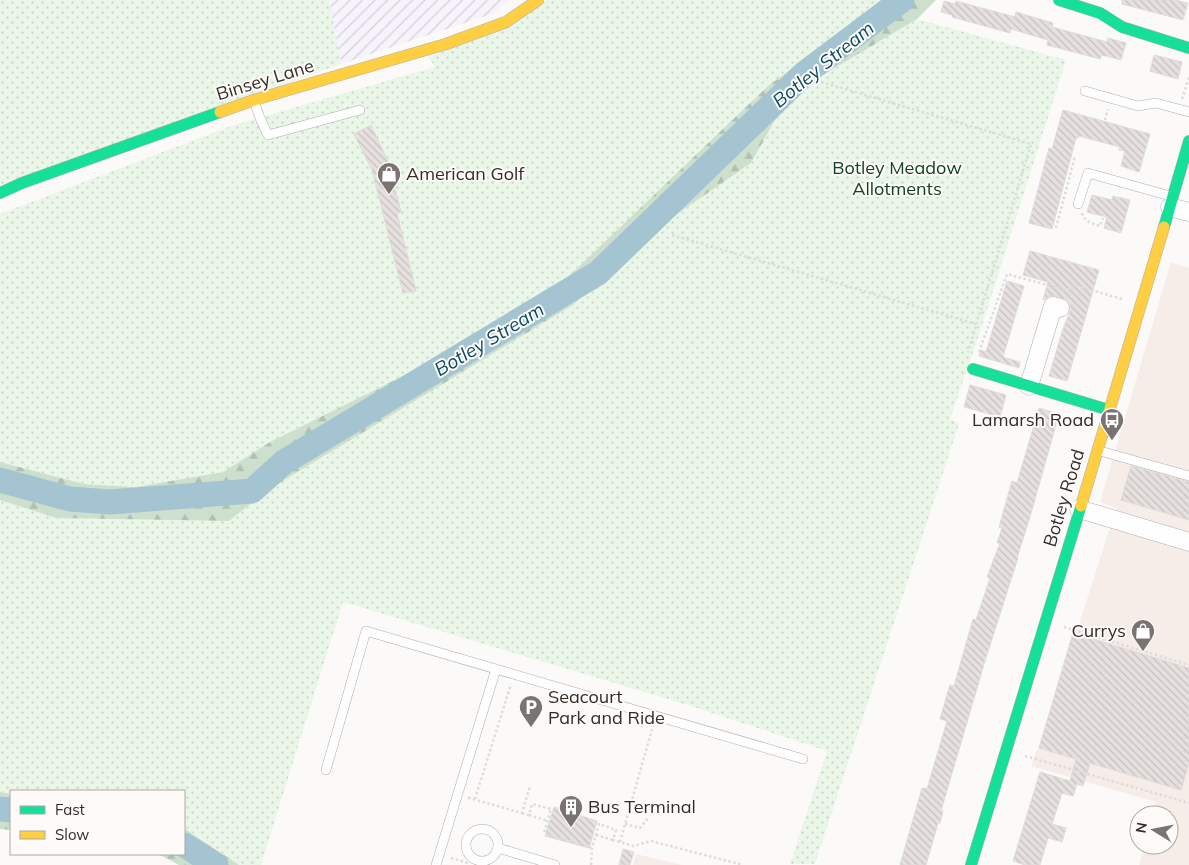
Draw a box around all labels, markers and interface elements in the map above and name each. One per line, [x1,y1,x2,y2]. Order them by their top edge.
water label: Botley Stream [767,16,879,112]
street label: Binsey Lane [213,54,316,105]
park label: Botley Meadow Allotments [832,156,962,200]
shop icon: American Golf [376,161,402,195]
place label: American Golf [406,162,525,185]
water label: Botley Stream [430,297,548,381]
bus stop icon: Lamarsh Road [1099,407,1125,441]
place label: Lamarsh Road [972,408,1094,431]
street label: Botley Road [1038,446,1089,550]
shop icon: Currys [1130,618,1156,652]
place label: Currys [1072,619,1126,642]
place label: Seacourt Park and Ride [548,685,665,729]
parking icon: Seacourt Park and Ride [518,694,544,728]
legend [10,790,185,855]
building icon: Bus Terminal [558,794,584,828]
place label: Bus Terminal [588,795,696,818]
text: Fast [55,800,85,819]
north arrow [1129,805,1179,855]
text: N [1131,821,1151,835]
text: Slow [55,825,89,844]

